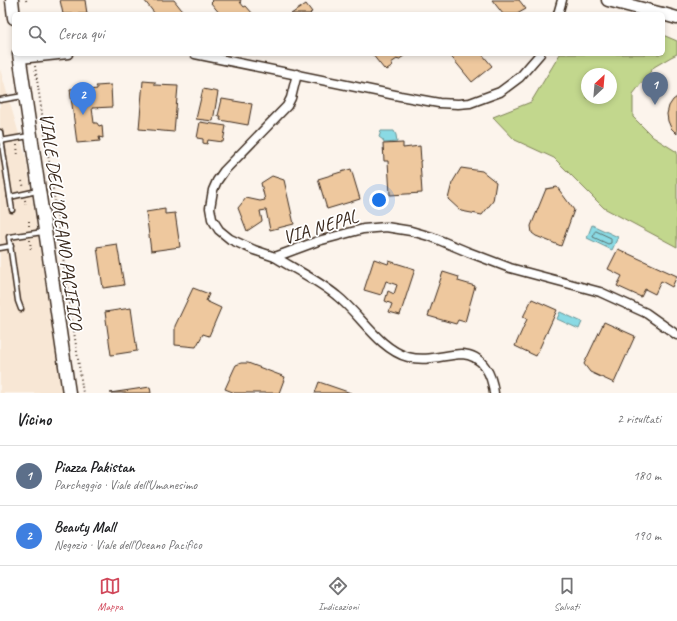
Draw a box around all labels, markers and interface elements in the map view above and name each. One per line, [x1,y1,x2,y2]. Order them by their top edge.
search box [12,12,665,56]
icon: search [26,23,48,45]
text: Cerca qui [58,25,104,44]
north arrow [581,68,617,104]
pin: 1 [642,72,668,105]
pin: 2 [70,82,96,115]
street label: VIALE DELL'OCEANO PACIFICO [34,111,88,332]
your location [369,190,389,210]
street label: VIA NEPAL [280,204,362,250]
text: Vicino [16,409,51,430]
text: 2 risultati [617,411,661,427]
text: Piazza Pakistan [54,458,135,477]
text: 1 [26,468,32,484]
text: 180 m [633,468,661,484]
text: Parcheggio · Viale dell'Umanesimo [54,477,197,493]
text: Beauty Mall [54,518,115,537]
text: 2 [26,528,32,544]
text: 190 m [633,528,661,544]
text: Negozio · Viale dell'Oceano Pacifico [54,537,202,553]
tab: Mappa [98,575,123,613]
tab: Indicazioni [318,575,359,613]
tab: Salvati [554,575,579,613]

